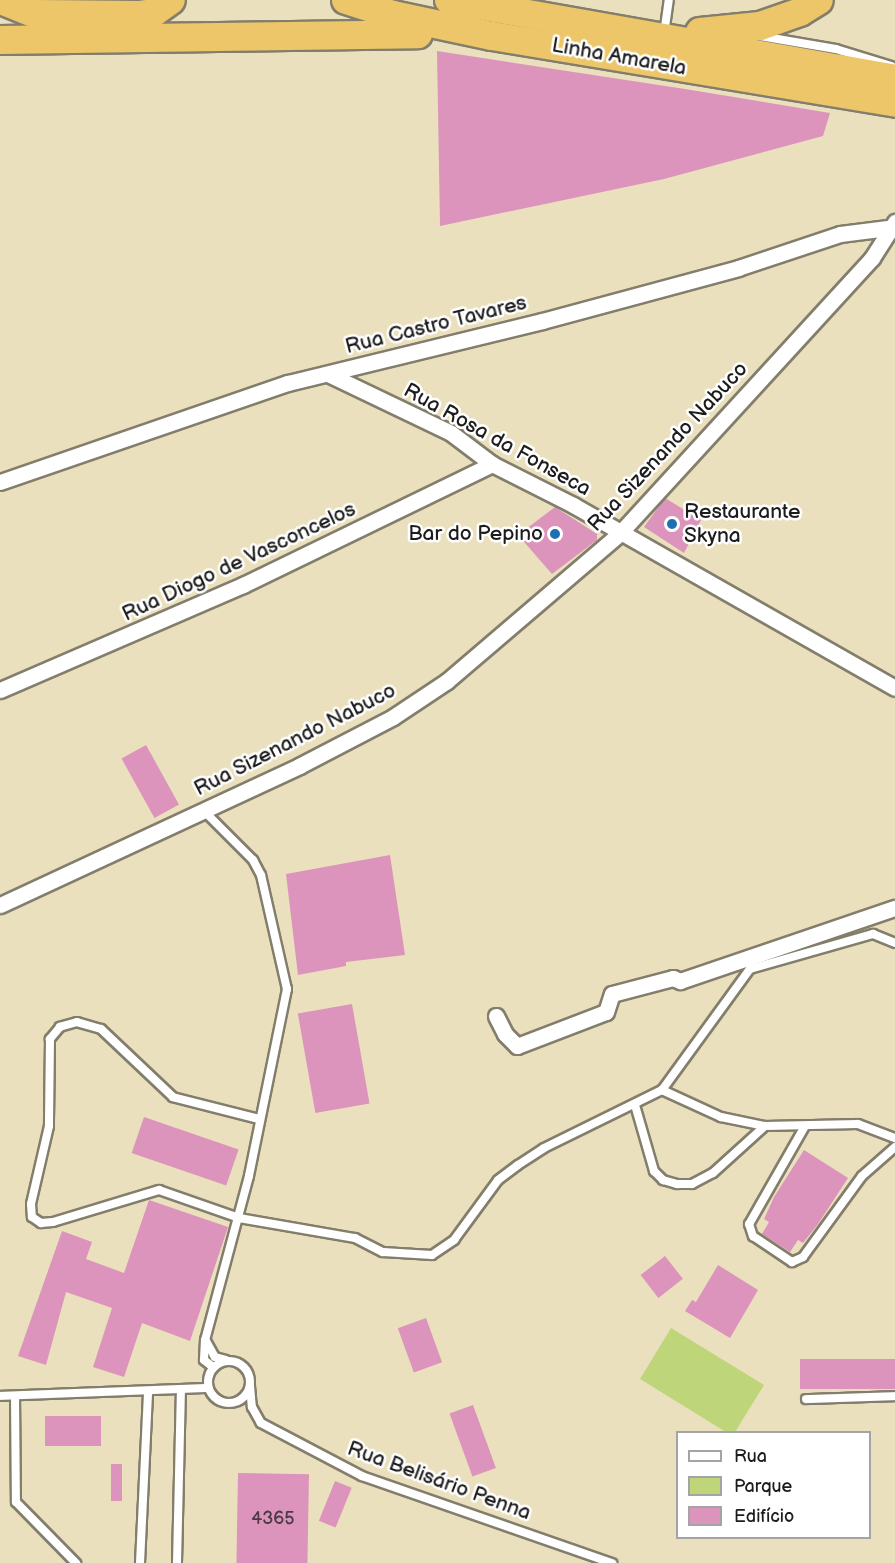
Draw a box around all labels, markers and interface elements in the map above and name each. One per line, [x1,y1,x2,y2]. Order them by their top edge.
street label: Linha Amarela [550,33,688,81]
street label: Rua Castro Tavares [342,290,530,360]
street label: Rua Sizenando Nabuco [583,357,753,537]
street label: Rua Rosa da Fonseca [399,378,595,502]
street label: Rua Diogo de Vasconcelos [118,497,360,627]
place label: Restaurante Skyna [684,499,800,549]
marker: Restaurante Skyna [665,517,679,531]
place label: Bar do Pepino [408,521,543,547]
marker: Bar do Pepino [548,527,562,541]
street label: Rua Sizenando Nabuco [190,678,400,802]
legend [676,1431,871,1539]
street label: Rua Belisário Penna [344,1436,534,1526]
text: Rua [734,1446,767,1467]
text: Parque [734,1476,792,1497]
text: Edifício [734,1506,794,1527]
house number: 4365 [251,1508,295,1530]

